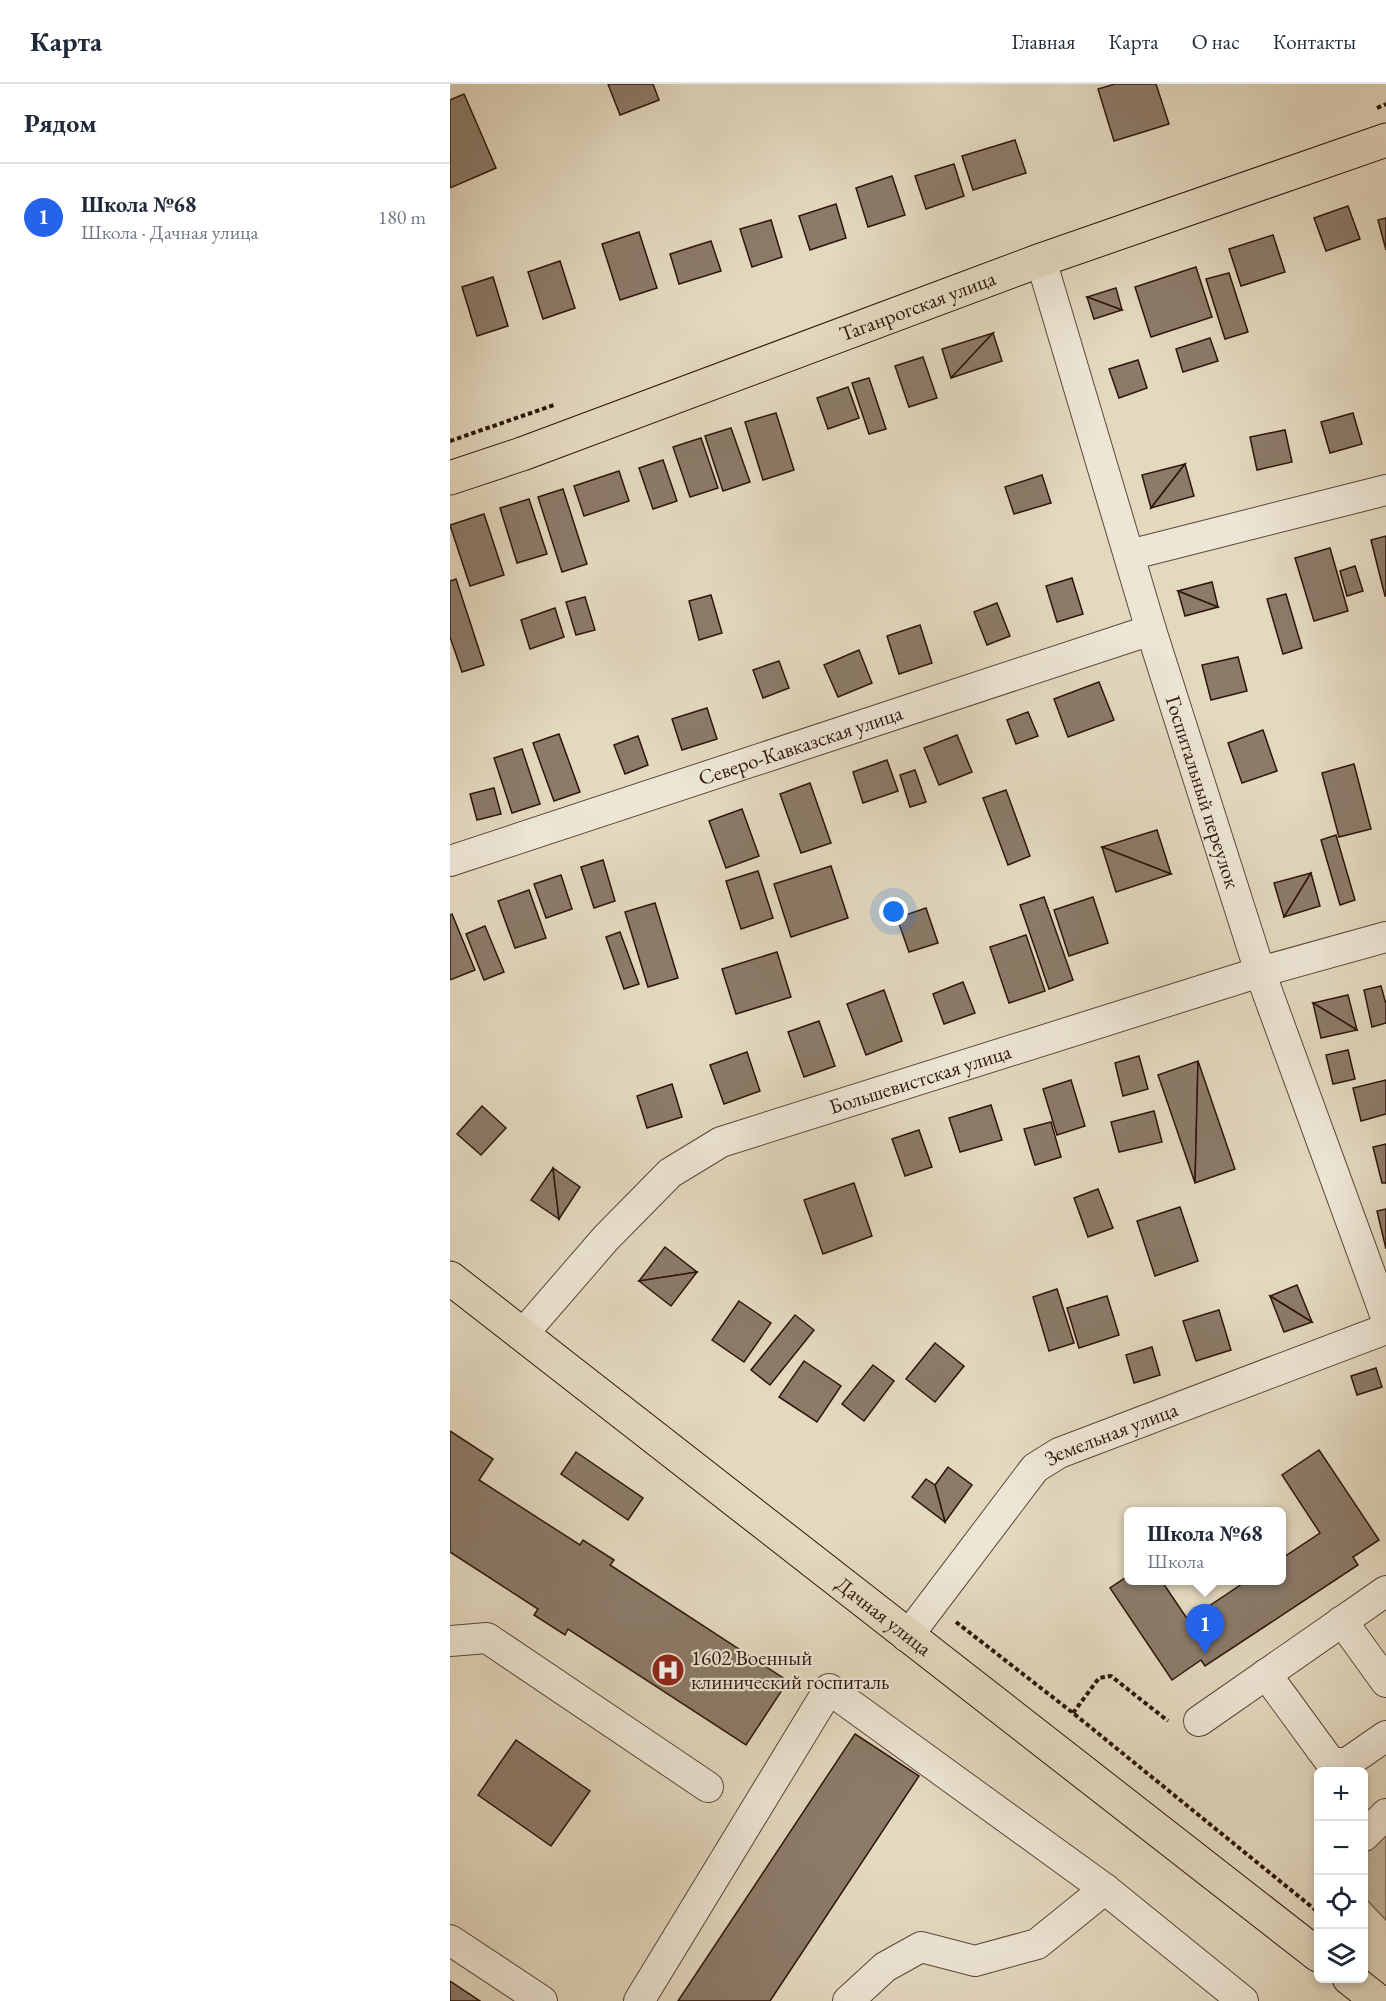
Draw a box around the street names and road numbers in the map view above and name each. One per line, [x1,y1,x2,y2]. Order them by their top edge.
street label: Таганрогская улица [835,264,1000,347]
street label: Госпитальный переулок [1160,692,1246,892]
street label: Северо-Кавказская улица [695,699,906,791]
street label: Большевистская улица [826,1037,1015,1120]
street label: Земельная улица [1039,1395,1182,1472]
street label: Дачная улица [831,1570,938,1662]

